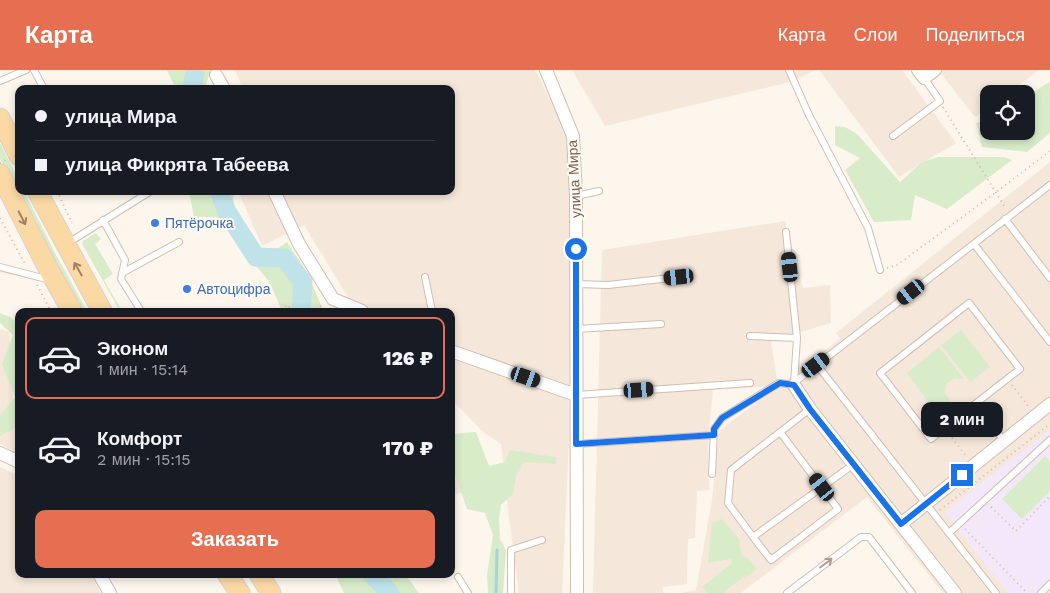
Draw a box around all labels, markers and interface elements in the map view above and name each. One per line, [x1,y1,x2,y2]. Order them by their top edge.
text: Карта [25,21,93,49]
text: Карта [778,24,826,45]
text: Слои [854,24,898,45]
text: Поделиться [926,24,1025,45]
map controls [980,85,1035,140]
button: locate [980,85,1035,140]
text: улица Мира [65,105,177,128]
street label: улица Мира [564,139,584,219]
text: улица Фикрята Табеева [65,153,289,176]
one-way arrow [17,210,27,225]
place label: Пятёрочка [165,215,234,231]
marker: Пятёрочка [149,217,161,229]
route start [565,238,587,260]
car [780,251,799,283]
one-way arrow [73,262,83,276]
car [663,268,694,286]
car [894,277,927,307]
place label: Автоцифра [197,281,271,297]
marker: Автоцифра [181,283,193,295]
icon: car [37,336,82,381]
text: Эконом [97,337,168,360]
text: 126 ₽ [383,347,433,370]
car [799,350,832,380]
text: 1 мин · 15:14 [97,360,188,379]
car [509,365,542,389]
car [623,381,654,399]
callout: 2 мин [921,402,1003,438]
text: 2 мин [939,410,985,429]
icon: car [37,426,82,471]
text: Комфорт [97,427,182,450]
text: 170 ₽ [382,437,433,460]
text: 2 мин · 15:15 [97,450,191,469]
route end [951,464,973,486]
car [806,471,837,503]
button: Заказать [35,510,435,568]
one-way arrow [819,558,832,569]

